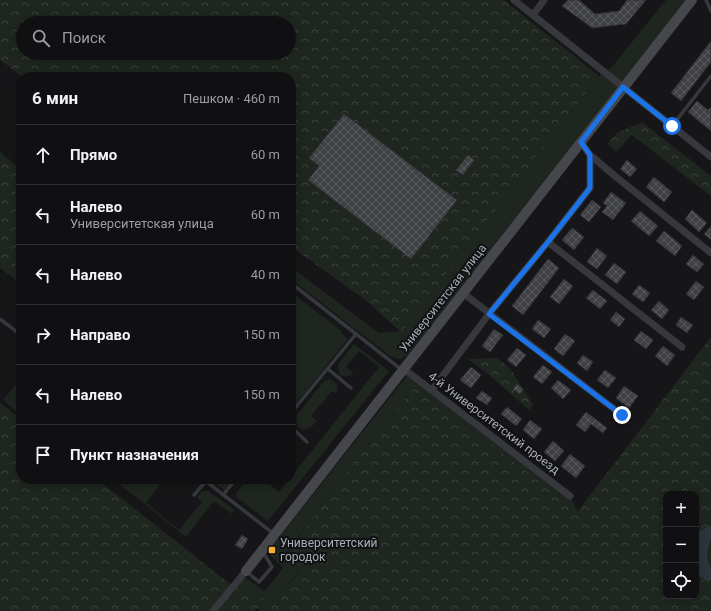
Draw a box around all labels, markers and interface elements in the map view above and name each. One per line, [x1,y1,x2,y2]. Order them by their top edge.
search box [16,16,296,60]
icon: search [30,27,52,49]
text: Поиск [62,29,106,47]
text: 6 мин [32,88,78,108]
text: Пешком · 460 m [183,91,280,106]
route start [663,117,681,135]
icon: ahead [32,144,54,166]
text: Прямо [70,146,117,164]
text: 60 m [251,147,280,162]
text: Налево [70,198,122,216]
icon: left [32,204,54,226]
text: 60 m [251,207,280,222]
text: Университетская улица [70,216,214,231]
street label: Университетская улица [397,241,489,355]
icon: left [32,264,54,286]
text: Налево [70,266,122,284]
text: 40 m [251,267,280,282]
icon: right [32,324,54,346]
text: Направо [70,326,131,344]
text: 150 m [243,327,280,342]
street label: 4-й Университетский проезд [426,369,562,477]
icon: left [32,384,54,406]
text: Налево [70,386,122,404]
text: 150 m [243,387,280,402]
route end [613,406,631,424]
icon: arrive [32,444,54,466]
text: Пункт назначения [70,446,199,464]
map controls [663,491,699,599]
button: + [663,491,699,527]
button: − [663,527,699,563]
place label: Университетский городок [280,536,378,564]
marker: Университетский городок [267,545,277,555]
button: locate [663,563,699,599]

